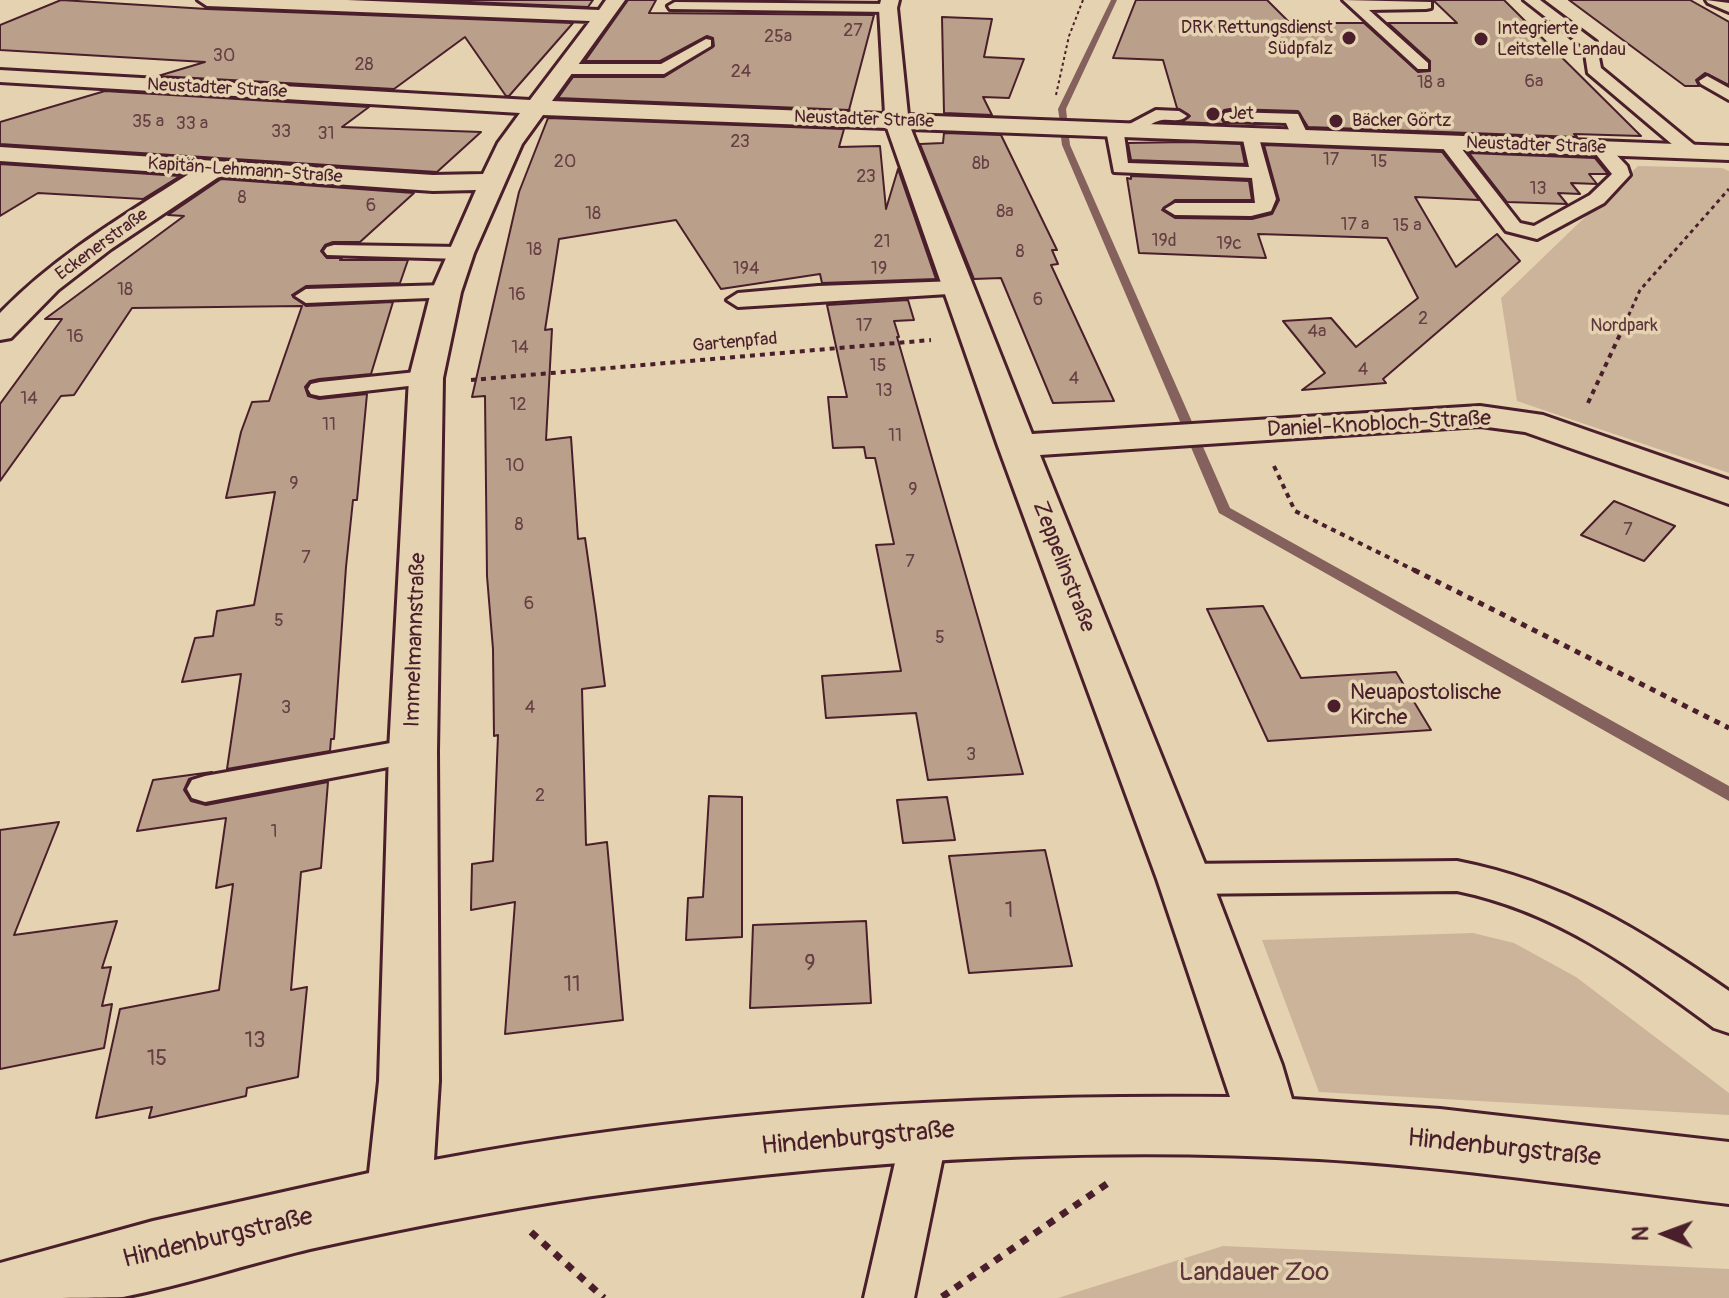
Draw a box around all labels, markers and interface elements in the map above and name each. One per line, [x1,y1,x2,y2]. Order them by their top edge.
place label: DRK Rettungsdienst Südpfalz [1181,17,1333,60]
place label: Integrierte Leitstelle Landau [1497,18,1626,60]
house number: 27 [843,20,863,42]
house number: 25a [764,26,792,48]
marker: DRK Rettungsdienst Südpfalz [1340,29,1358,47]
marker: Integrierte Leitstelle Landau [1472,30,1490,48]
house number: 30 [213,45,235,67]
house number: 28 [354,54,374,76]
house number: 24 [731,61,751,83]
house number: 6a [1525,71,1543,93]
house number: 18 a [1417,72,1445,94]
street label: Neustadter Straße [146,75,288,103]
place label: Jet [1229,103,1254,125]
marker: Jet [1204,105,1222,123]
street label: Neustadter Straße [794,107,934,133]
place label: Bäcker Görtz [1352,110,1451,132]
house number: 35 a [132,111,164,133]
marker: Bäcker Görtz [1327,112,1345,130]
house number: 33 a [176,113,208,135]
house number: 33 [271,121,291,143]
house number: 31 [317,123,335,145]
house number: 23 [730,131,750,153]
street label: Neustadter Straße [1466,133,1606,159]
house number: 17 [1323,149,1339,171]
house number: 20 [554,151,576,173]
house number: 15 [1371,151,1387,173]
street label: Kapitän-Lehmann-Straße [147,153,343,189]
house number: 8b [972,153,990,175]
house number: 23 [856,166,876,188]
house number: 13 [1529,178,1547,200]
house number: 8 [237,187,247,209]
house number: 6 [366,195,376,217]
house number: 8a [996,201,1014,223]
house number: 18 [585,203,601,225]
street label: Eckenerstraße [52,204,152,286]
house number: 17 a [1341,214,1369,236]
house number: 15 a [1392,215,1422,237]
house number: 19d [1151,230,1177,252]
house number: 21 [873,231,891,253]
house number: 19c [1216,233,1242,255]
house number: 18 [526,239,542,261]
house number: 8 [1015,241,1025,263]
house number: 194 [733,258,759,280]
house number: 19 [871,258,887,280]
house number: 18 [117,279,133,301]
house number: 16 [508,284,526,306]
house number: 6 [1033,289,1043,311]
house number: 2 [1418,308,1428,330]
house number: 17 [856,315,872,337]
park label: Nordpark [1590,315,1658,337]
house number: 4a [1308,321,1326,343]
house number: 16 [66,326,84,348]
street label: Gartenpfad [692,329,778,357]
house number: 14 [511,337,529,359]
house number: 15 [870,355,886,377]
house number: 4 [1358,359,1368,381]
house number: 4 [1069,368,1079,390]
house number: 13 [875,380,893,402]
house number: 14 [20,388,38,410]
house number: 12 [509,394,527,416]
street label: Daniel-Knobloch-Straße [1266,406,1492,444]
house number: 11 [322,414,336,436]
house number: 11 [888,425,902,447]
house number: 10 [505,455,525,477]
house number: 9 [289,473,299,495]
house number: 9 [908,479,918,501]
street label: Zeppelinstraße [1026,498,1100,636]
house number: 8 [514,514,524,536]
house number: 7 [1623,519,1633,541]
house number: 7 [301,547,311,569]
house number: 7 [905,551,915,573]
street label: Immelmannstraße [400,552,432,728]
house number: 6 [524,593,534,615]
house number: 5 [274,610,284,632]
house number: 5 [935,627,945,649]
place label: Neuapostolische Kirche [1350,680,1501,732]
house number: 3 [281,697,291,719]
house number: 4 [525,697,535,719]
marker: Neuapostolische Kirche [1325,697,1343,715]
house number: 3 [966,744,976,766]
house number: 2 [535,785,545,807]
house number: 1 [270,821,278,843]
house number: 1 [1005,898,1013,924]
house number: 9 [804,951,816,977]
house number: 11 [563,972,581,998]
house number: 13 [245,1028,265,1054]
house number: 15 [147,1046,167,1072]
street label: Hindenburgstraße [760,1115,956,1163]
street label: Hindenburgstraße [1406,1123,1602,1175]
north arrow [1625,1194,1705,1274]
street label: Hindenburgstraße [120,1202,316,1276]
text: N [1627,1226,1655,1241]
park label: Landauer Zoo [1179,1257,1329,1289]

